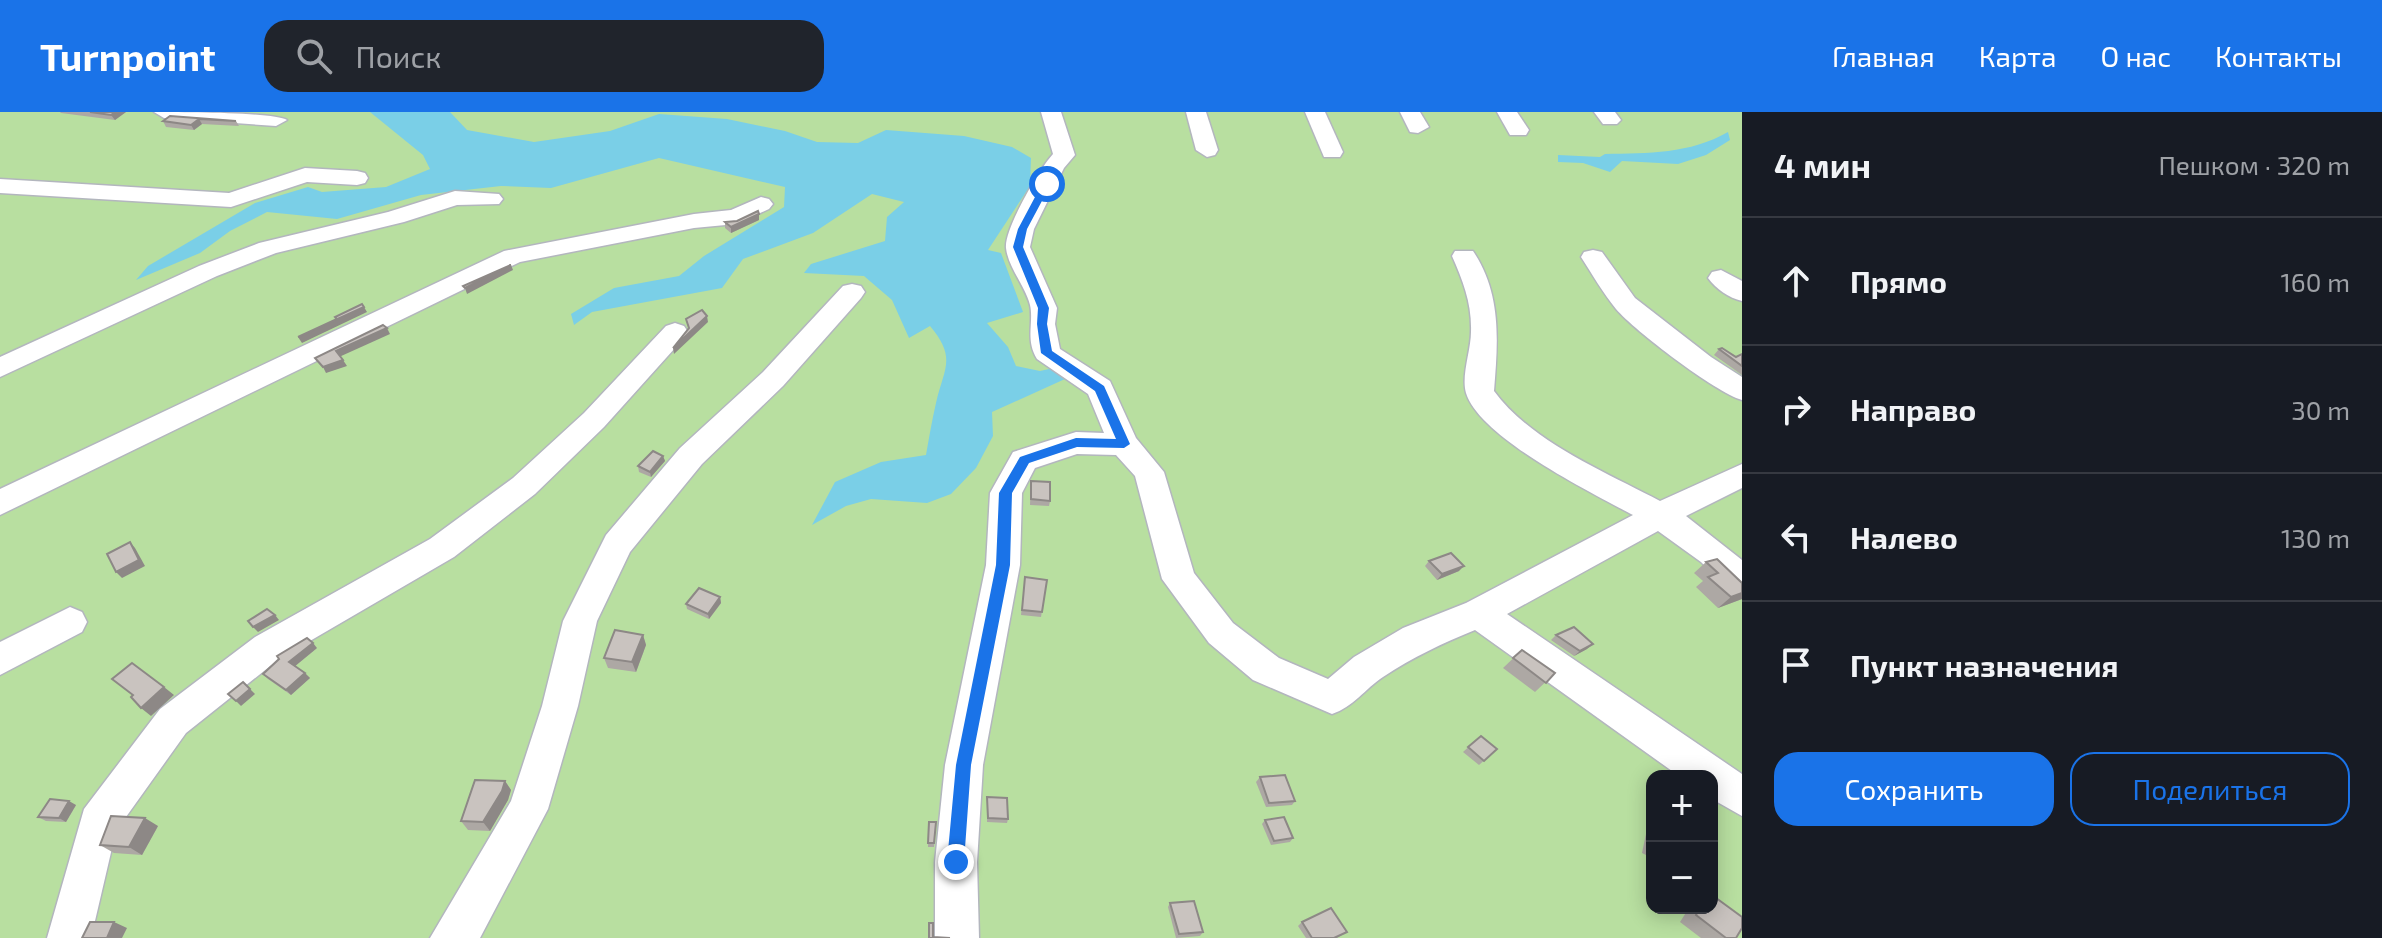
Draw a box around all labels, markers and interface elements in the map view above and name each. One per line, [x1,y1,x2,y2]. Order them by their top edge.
search box [264,20,824,92]
text: Turnpoint [40,33,216,79]
icon: search [292,34,336,78]
text: Поиск [356,38,441,74]
text: Главная [1832,39,1935,73]
text: Карта [1979,39,2057,73]
text: О нас [2101,39,2171,73]
text: Контакты [2215,39,2342,73]
text: 4 мин [1774,144,1871,185]
text: Пешком · 320 m [2158,149,2350,180]
route start [1029,166,1065,202]
icon: ahead [1774,259,1818,303]
text: Прямо [1850,263,1947,299]
text: 160 m [2281,266,2350,297]
icon: right [1774,387,1818,431]
text: Направо [1850,391,1976,427]
text: 30 m [2291,394,2350,425]
icon: left [1774,515,1818,559]
text: Налево [1850,519,1958,555]
text: 130 m [2281,522,2350,553]
icon: arrive [1774,643,1818,687]
text: Пункт назначения [1850,647,2118,683]
button: Сохранить [1774,752,2054,826]
button: Поделиться [2070,752,2350,826]
map controls [1646,770,1718,914]
button: + [1646,770,1718,842]
button: − [1646,842,1718,914]
route end [938,844,974,880]

